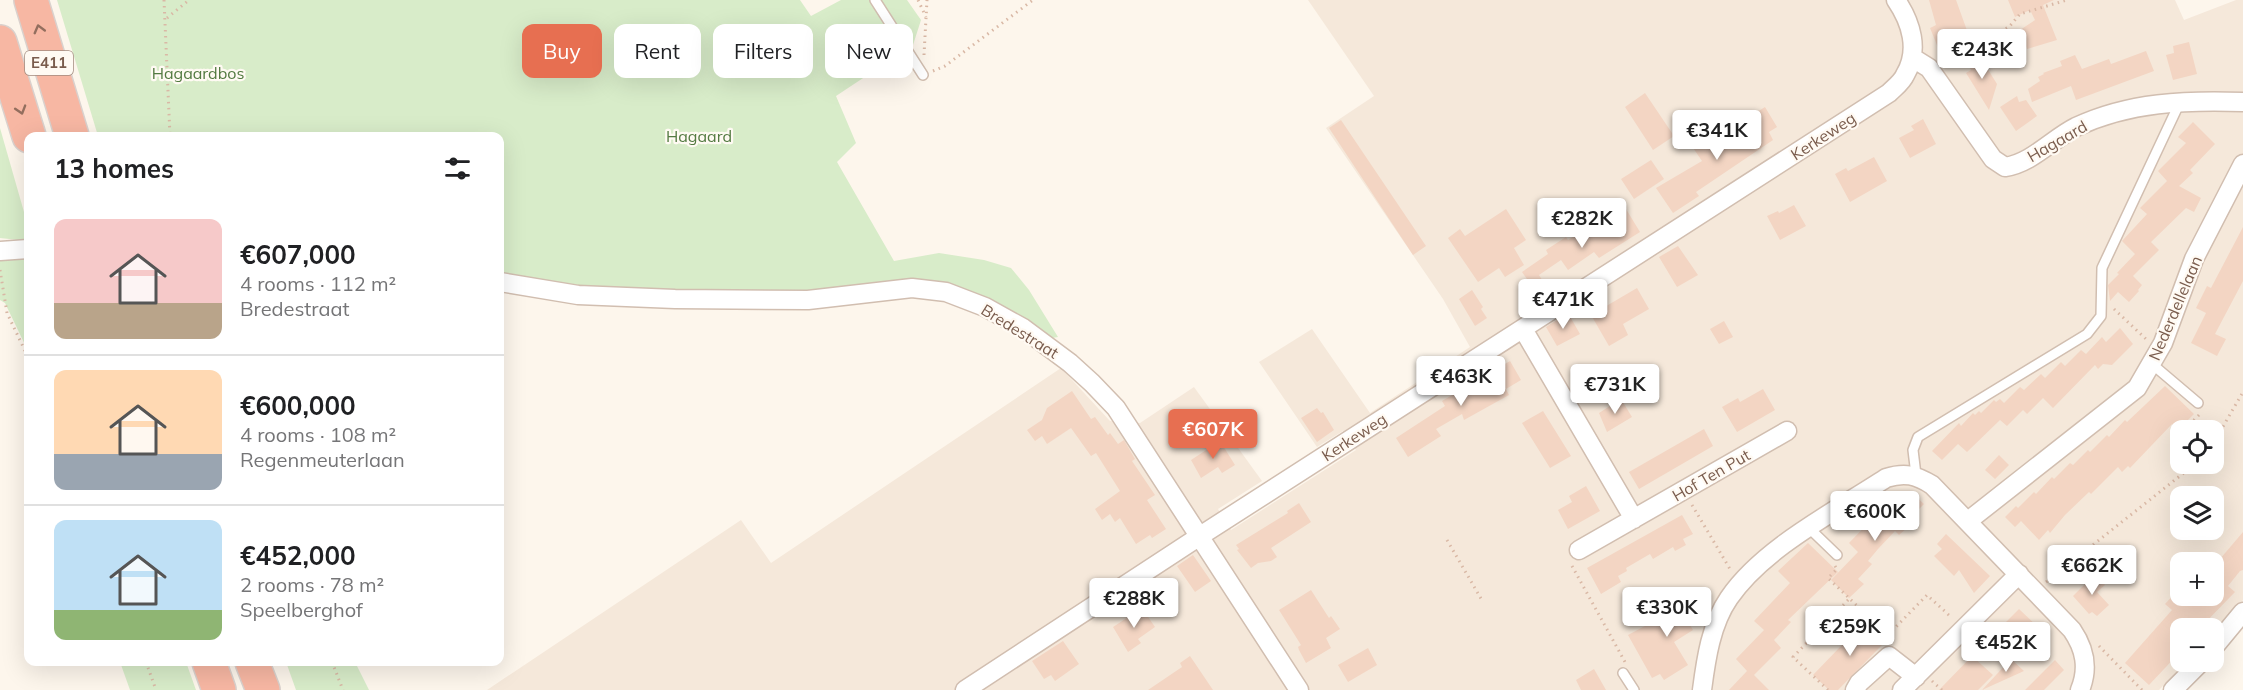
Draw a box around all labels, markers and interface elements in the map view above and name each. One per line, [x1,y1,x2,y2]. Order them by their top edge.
one-way arrow [34,24,46,35]
chip: Buy [522,24,602,78]
chip: Rent [614,24,701,78]
chip: Filters [713,24,813,78]
chip: New [825,24,913,78]
pin: €243K [1940,29,2024,80]
text: €243K [1951,36,2013,61]
road number: E411 [25,51,73,75]
park label: Hagaardbos [152,63,244,83]
one-way arrow [14,104,26,115]
street label: Kerkeweg [1787,108,1859,164]
pin: €341K [1675,110,1759,161]
street label: Hagaard [2023,116,2091,166]
text: €341K [1686,117,1748,142]
park label: Hagaard [666,126,732,146]
text: 13 homes [54,152,174,185]
icon: filters [441,152,474,185]
pin: €282K [1540,198,1624,249]
text: €282K [1551,205,1613,230]
text: €607,000 [240,238,356,271]
icon: home [102,243,174,315]
street label: Nederdellelaan [2144,253,2206,363]
text: 4 rooms · 112 m² [240,271,396,296]
pin: €471K [1521,279,1605,330]
text: €471K [1532,286,1594,311]
text: Bredestraat [240,296,349,321]
street label: Bredestraat [978,299,1063,363]
pin: €463K [1419,356,1503,407]
text: €463K [1430,363,1492,388]
pin: €731K [1573,364,1657,415]
text: €731K [1584,371,1646,396]
text: €600,000 [240,389,356,422]
icon: home [102,394,174,466]
pin: €607K [1171,409,1255,460]
street label: Kerkeweg [1318,409,1390,465]
text: €607K [1182,416,1244,441]
map controls [2170,420,2224,672]
button: locate [2170,420,2224,474]
text: 4 rooms · 108 m² [240,422,396,447]
street label: Hof Ten Put [1668,444,1754,505]
text: Regenmeuterlaan [240,447,405,472]
button: layers [2170,486,2224,540]
pin: €600K [1833,491,1917,542]
text: €600K [1844,498,1906,523]
text: €452,000 [240,539,356,572]
icon: home [102,544,174,616]
pin: €662K [2050,545,2134,596]
text: €662K [2061,552,2123,577]
button: + [2170,552,2224,606]
text: 2 rooms · 78 m² [240,572,384,597]
pin: €288K [1092,578,1176,629]
text: €288K [1103,585,1165,610]
pin: €330K [1625,587,1709,638]
text: €330K [1636,594,1698,619]
text: Speelberghof [240,597,363,622]
pin: €259K [1808,606,1892,657]
text: €259K [1819,613,1881,638]
button: − [2170,618,2224,672]
pin: €452K [1964,622,2048,673]
text: €452K [1975,629,2037,654]

